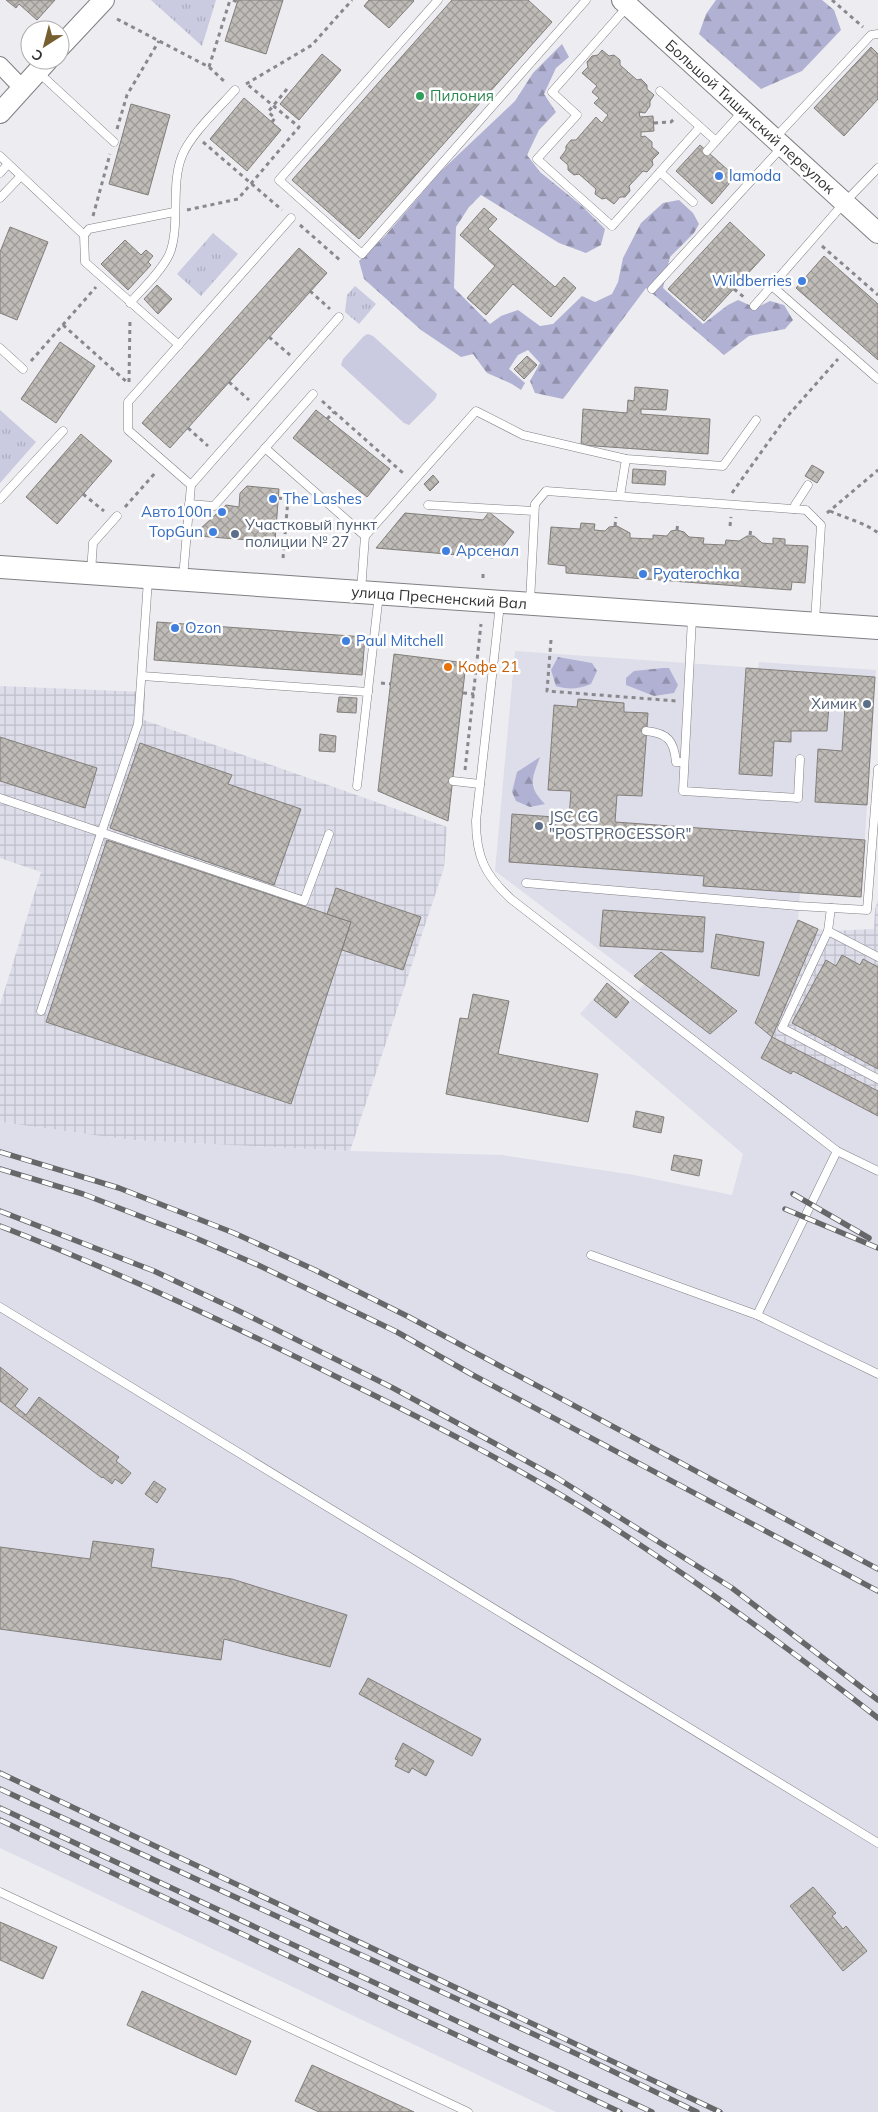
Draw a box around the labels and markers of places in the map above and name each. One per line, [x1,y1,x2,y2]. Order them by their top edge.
place label: Пилония [430,86,494,105]
marker: Пилония [414,90,426,102]
place label: lamoda [729,166,781,185]
marker: lamoda [713,170,725,182]
place label: Wildberries [712,271,792,290]
marker: Wildberries [796,275,808,287]
place label: The Lashes [283,489,362,508]
marker: The Lashes [267,493,279,505]
place label: Авто100п [141,502,212,521]
marker: Авто100п [216,506,228,518]
place label: Участковый пункт полиции № 27 [244,515,377,551]
place label: TopGun [149,522,203,541]
marker: TopGun [207,526,219,538]
marker: Участковый пункт полиции № 27 [229,528,241,540]
place label: Арсенал [456,541,519,560]
marker: Арсенал [440,545,452,557]
place label: Pyaterochka [653,564,740,583]
marker: Pyaterochka [637,568,649,580]
place label: Ozon [185,618,222,637]
marker: Ozon [169,622,181,634]
place label: Paul Mitchell [356,631,444,650]
marker: Paul Mitchell [340,635,352,647]
place label: Кофе 21 [458,657,519,676]
marker: Кофе 21 [442,661,454,673]
place label: Химик [811,694,858,713]
marker: Химик [861,698,873,710]
place label: JSC CG "POSTPROCESSOR" [549,807,691,843]
marker: JSC CG "POSTPROCESSOR" [533,820,545,832]

